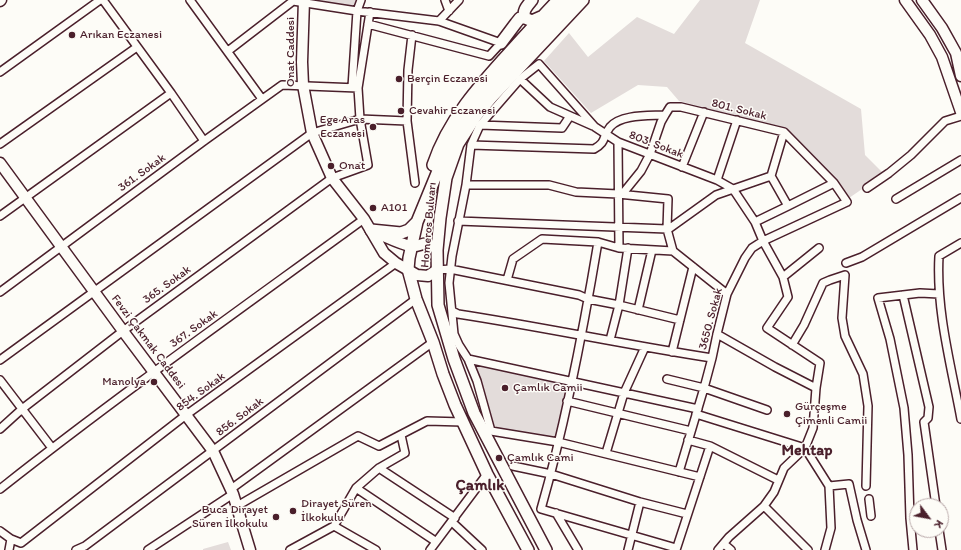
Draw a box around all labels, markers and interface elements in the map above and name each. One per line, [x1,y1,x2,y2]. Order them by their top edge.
street label: Onat Caddesi [284,17,298,87]
place label: Arıkan Eczanesi [80,28,162,42]
marker: Arıkan Eczanesi [67,30,77,40]
place label: Berçin Eczanesi [407,72,488,86]
marker: Berçin Eczanesi [394,74,404,84]
street label: 801. Sokak [710,96,768,124]
place label: Cevahir Eczanesi [409,104,495,118]
marker: Cevahir Eczanesi [396,106,406,116]
place label: Ege Aras Eczanesi [320,113,365,141]
marker: Ege Aras Eczanesi [368,122,378,132]
street label: 803. Sokak [627,128,685,162]
street label: 361. Sokak [115,151,169,195]
place label: Onat [339,159,365,173]
marker: Onat [326,161,336,171]
street label: Homeros Bulvarı [418,182,440,268]
place label: A101 [381,201,407,215]
marker: A101 [368,203,378,213]
street label: 365. Sokak [140,263,194,307]
street label: 3650. Sokak [696,287,726,351]
street label: Fevzi Çakmak Caddesi [108,292,188,392]
street label: 367. Sokak [167,307,221,351]
street label: 854. Sokak [174,369,228,415]
place label: Manolya [102,375,146,389]
marker: Manolya [149,377,159,387]
place label: Çamlık Camii [513,381,583,395]
marker: Çamlık Camii [500,383,510,393]
street label: 856. Sokak [213,394,267,440]
place label: Gürçeşme Çimenli Camii [795,400,867,428]
marker: Gürçeşme Çimenli Camii [782,409,792,419]
district label: Mehtap [781,441,833,461]
place label: Çamlık Cami [507,451,574,465]
marker: Çamlık Cami [494,453,504,463]
district label: Çamlık [456,476,504,496]
place label: Dirayet Süren İlkokulu [301,497,372,525]
north arrow [909,498,949,538]
place label: Buca Dirayet Süren İlkokulu [192,503,268,531]
marker: Dirayet Süren İlkokulu [288,506,298,516]
marker: Buca Dirayet Süren İlkokulu [271,512,281,522]
text: K [931,518,946,531]

